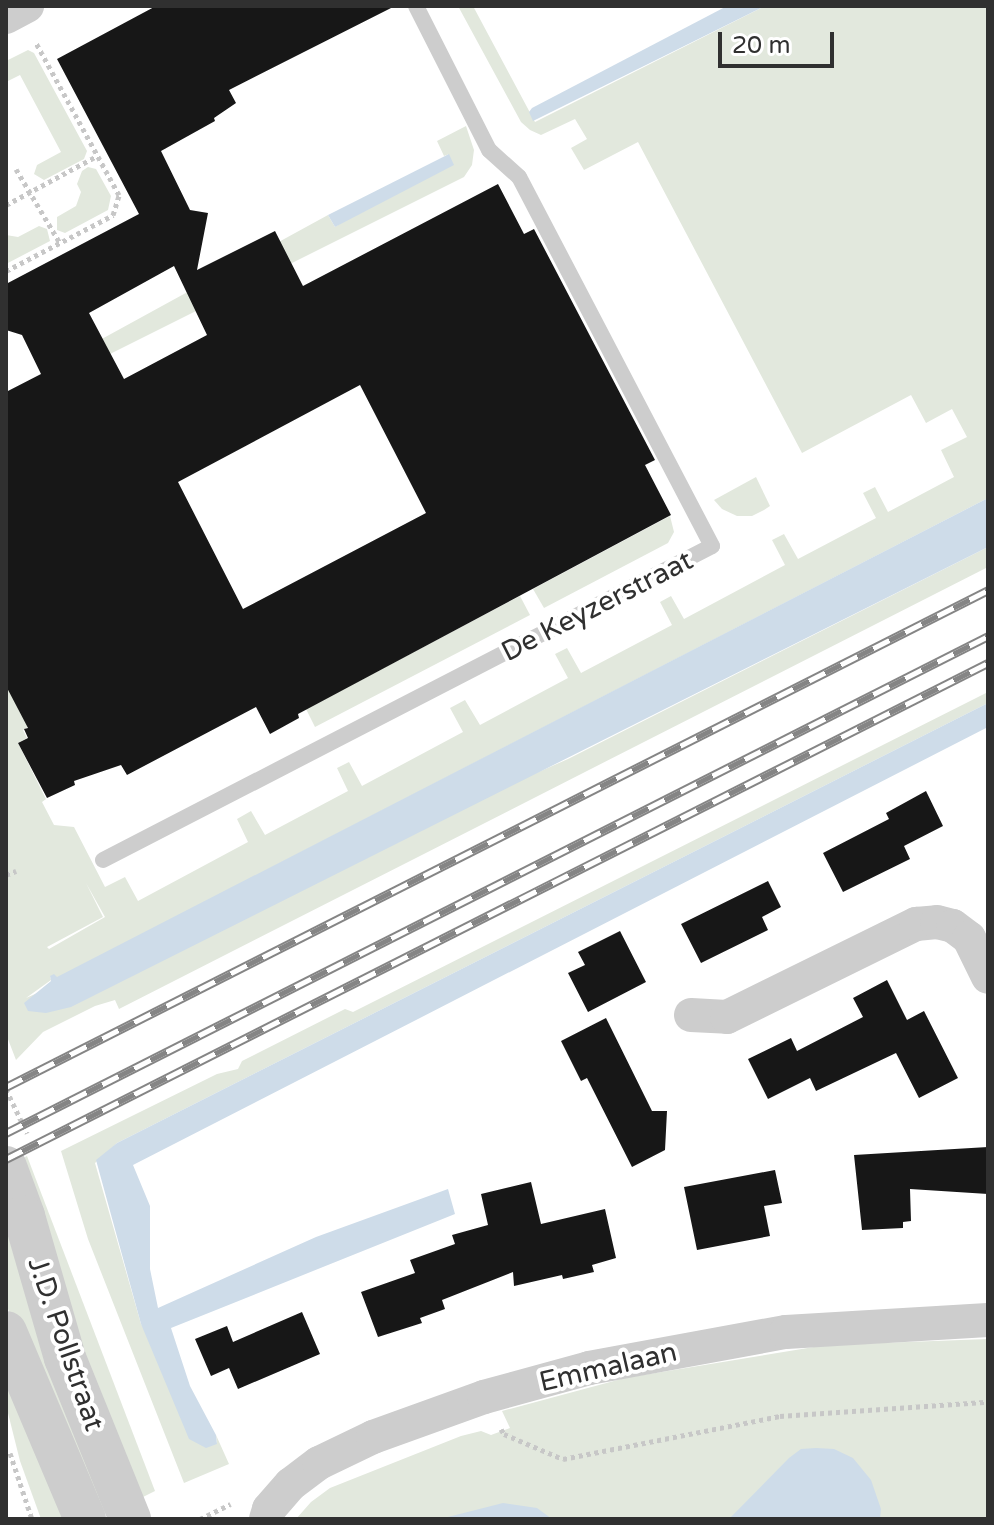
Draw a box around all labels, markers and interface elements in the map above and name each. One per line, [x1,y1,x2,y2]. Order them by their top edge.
scale bar [722,16,838,66]
text: 20 m [732,31,790,60]
street label: De Keyzerstraat [496,543,698,669]
street label: J.D. Pollstraat [21,1253,111,1435]
street label: Emmalaan [536,1335,680,1399]

